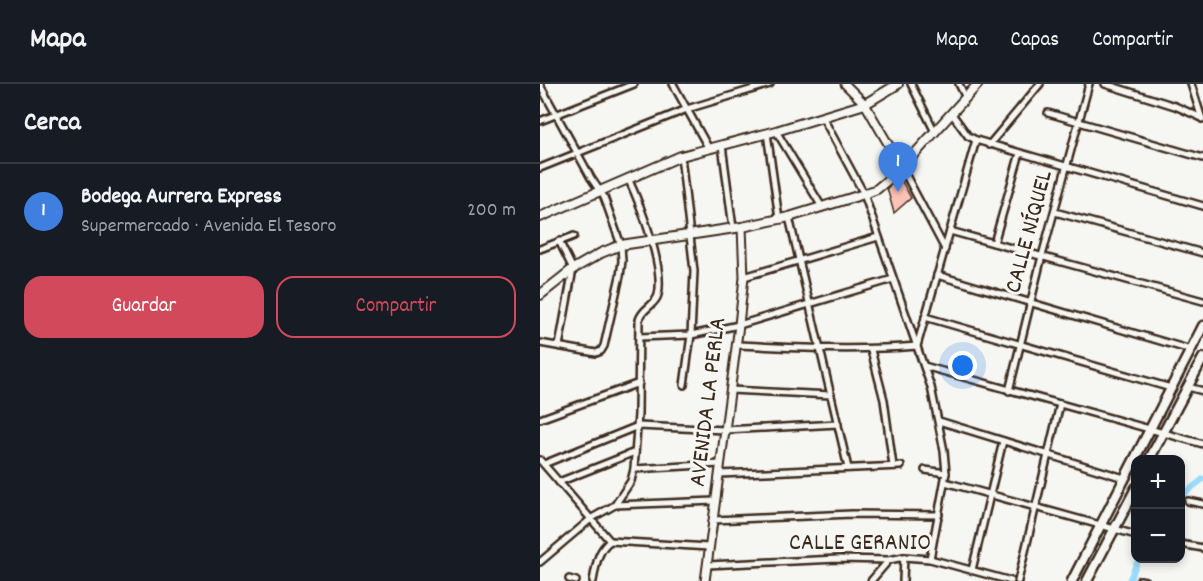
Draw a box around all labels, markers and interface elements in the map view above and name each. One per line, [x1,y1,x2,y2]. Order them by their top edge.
text: Mapa [30,21,86,61]
text: Mapa [936,26,978,56]
text: Capas [1011,26,1059,56]
text: Compartir [1092,26,1173,56]
text: Cerca [24,105,81,142]
pin: 1 [878,142,918,192]
street label: CALLE NÍQUEL [997,167,1063,297]
text: Bodega Aurrera Express [81,182,282,213]
text: 1 [41,197,46,225]
text: 200 m [467,197,516,225]
text: Supermercado · Avenida El Tesoro [81,213,336,241]
button: Guardar [24,276,264,338]
button: Compartir [276,276,516,338]
street label: AVENIDA LA PERLA [682,315,736,489]
your location [948,351,977,380]
map controls [1131,455,1185,563]
button: + [1131,455,1185,509]
button: − [1131,509,1185,563]
street label: CALLE GERANIO [789,527,931,561]

